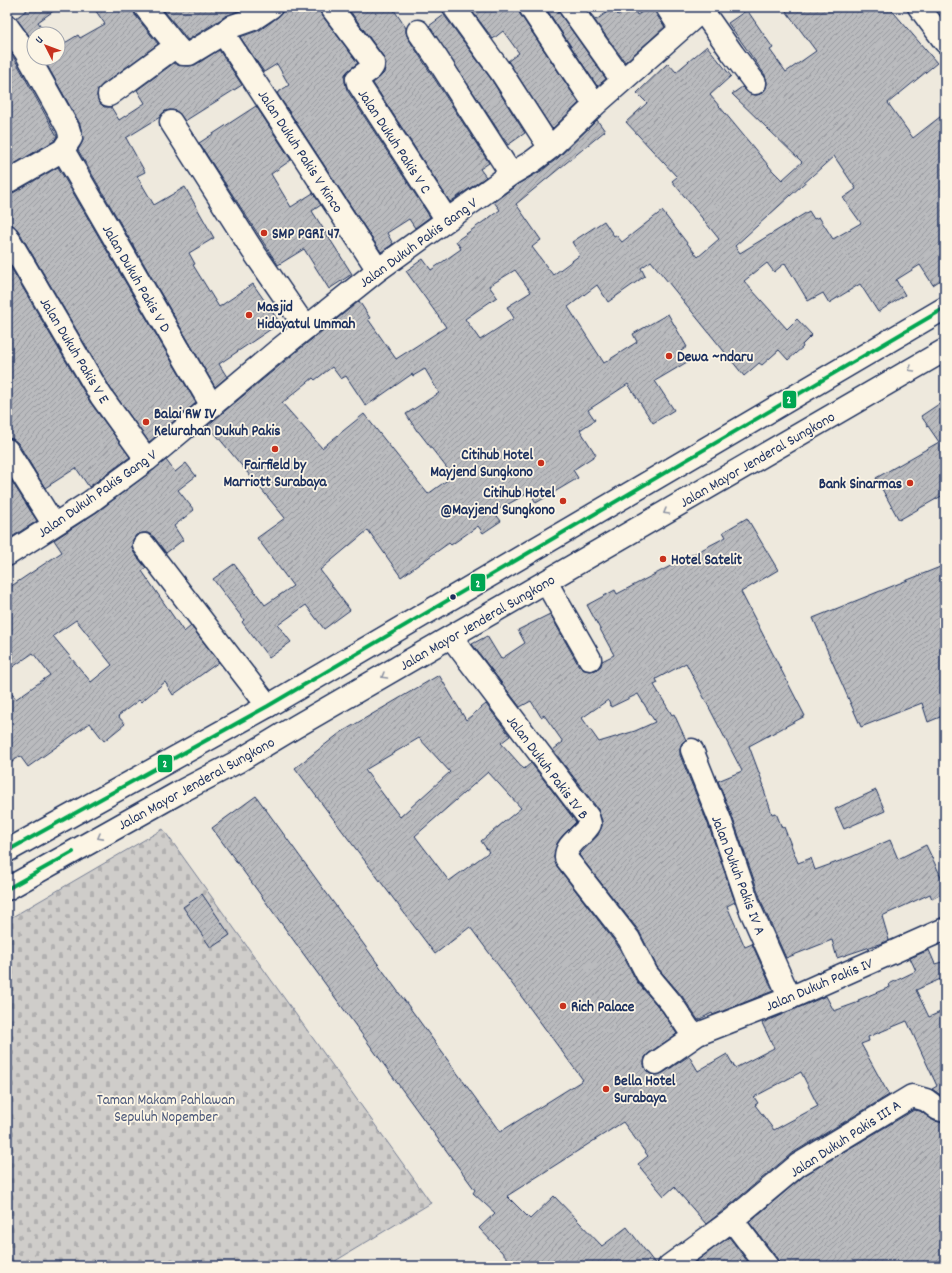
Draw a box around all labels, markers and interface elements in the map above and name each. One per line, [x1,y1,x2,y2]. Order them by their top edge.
north arrow [26,26,66,66]
text: U [32,33,48,48]
street label: Jalan Dukuh Pakis V C [351,85,436,199]
street label: Jalan Dukuh Pakis V Kinco [251,86,348,218]
street label: Jalan Dukuh Pakis Gang V [355,193,484,294]
street label: Jalan Dukuh Pakis V D [95,221,175,337]
place label: SMP PGRI 47 [272,224,340,246]
marker: SMP PGRI 47 [259,228,269,238]
street label: Jalan Dukuh Pakis V E [33,294,114,409]
place label: Masjid Hidayatul Ummah [257,297,355,336]
marker: Masjid Hidayatul Ummah [244,310,254,320]
place label: Dewa ~ndaru [677,347,754,369]
marker: Dewa ~ndaru [664,351,674,361]
one-way arrow [908,365,915,372]
line badge: 2 [782,390,797,409]
text: 2 [787,393,792,409]
place label: Balai RW IV Kelurahan Dukuh Pakis [154,404,281,443]
street label: Jalan Mayor Jenderal Sungkono [676,407,840,514]
marker: Balai RW IV Kelurahan Dukuh Pakis [141,417,151,427]
street label: Jalan Dukuh Pakis Gang V [34,444,163,544]
marker: Fairfield by Marriott Surabaya [270,444,280,454]
place label: Citihub Hotel Mayjend Sungkono [430,445,533,484]
place label: Fairfield by Marriott Surabaya [223,455,328,494]
marker: Citihub Hotel Mayjend Sungkono [536,458,546,468]
place label: Bank Sinarmas [819,474,902,496]
marker: Bank Sinarmas [905,478,915,488]
place label: Citihub Hotel @Mayjend Sungkono [440,483,555,522]
marker: Citihub Hotel @Mayjend Sungkono [558,496,568,506]
one-way arrow [663,508,670,515]
place label: Hotel Satelit [671,550,743,572]
marker: Hotel Satelit [658,554,668,564]
street label: Jalan Mayor Jenderal Sungkono [396,570,560,677]
line badge: 2 [470,573,486,592]
text: 2 [476,577,481,593]
unlabelled marker [448,592,458,602]
one-way arrow [381,671,388,678]
street label: Jalan Dukuh Pakis IV B [500,711,593,825]
street label: Jalan Mayor Jenderal Sungkono [115,732,280,837]
line badge: 2 [157,754,173,773]
text: 2 [163,757,168,773]
street label: Jalan Dukuh Pakis IV A [704,813,770,939]
one-way arrow [97,832,104,839]
street label: Jalan Dukuh Pakis IV [763,953,878,1018]
place label: Rich Palace [571,997,635,1019]
marker: Rich Palace [558,1001,568,1011]
place label: Bella Hotel Surabaya [614,1071,676,1110]
marker: Bella Hotel Surabaya [601,1084,611,1094]
park label: Taman Makam Pahlawan Sepuluh Nopember [97,1090,235,1129]
street label: Jalan Dukuh Pakis III A [786,1095,906,1184]

